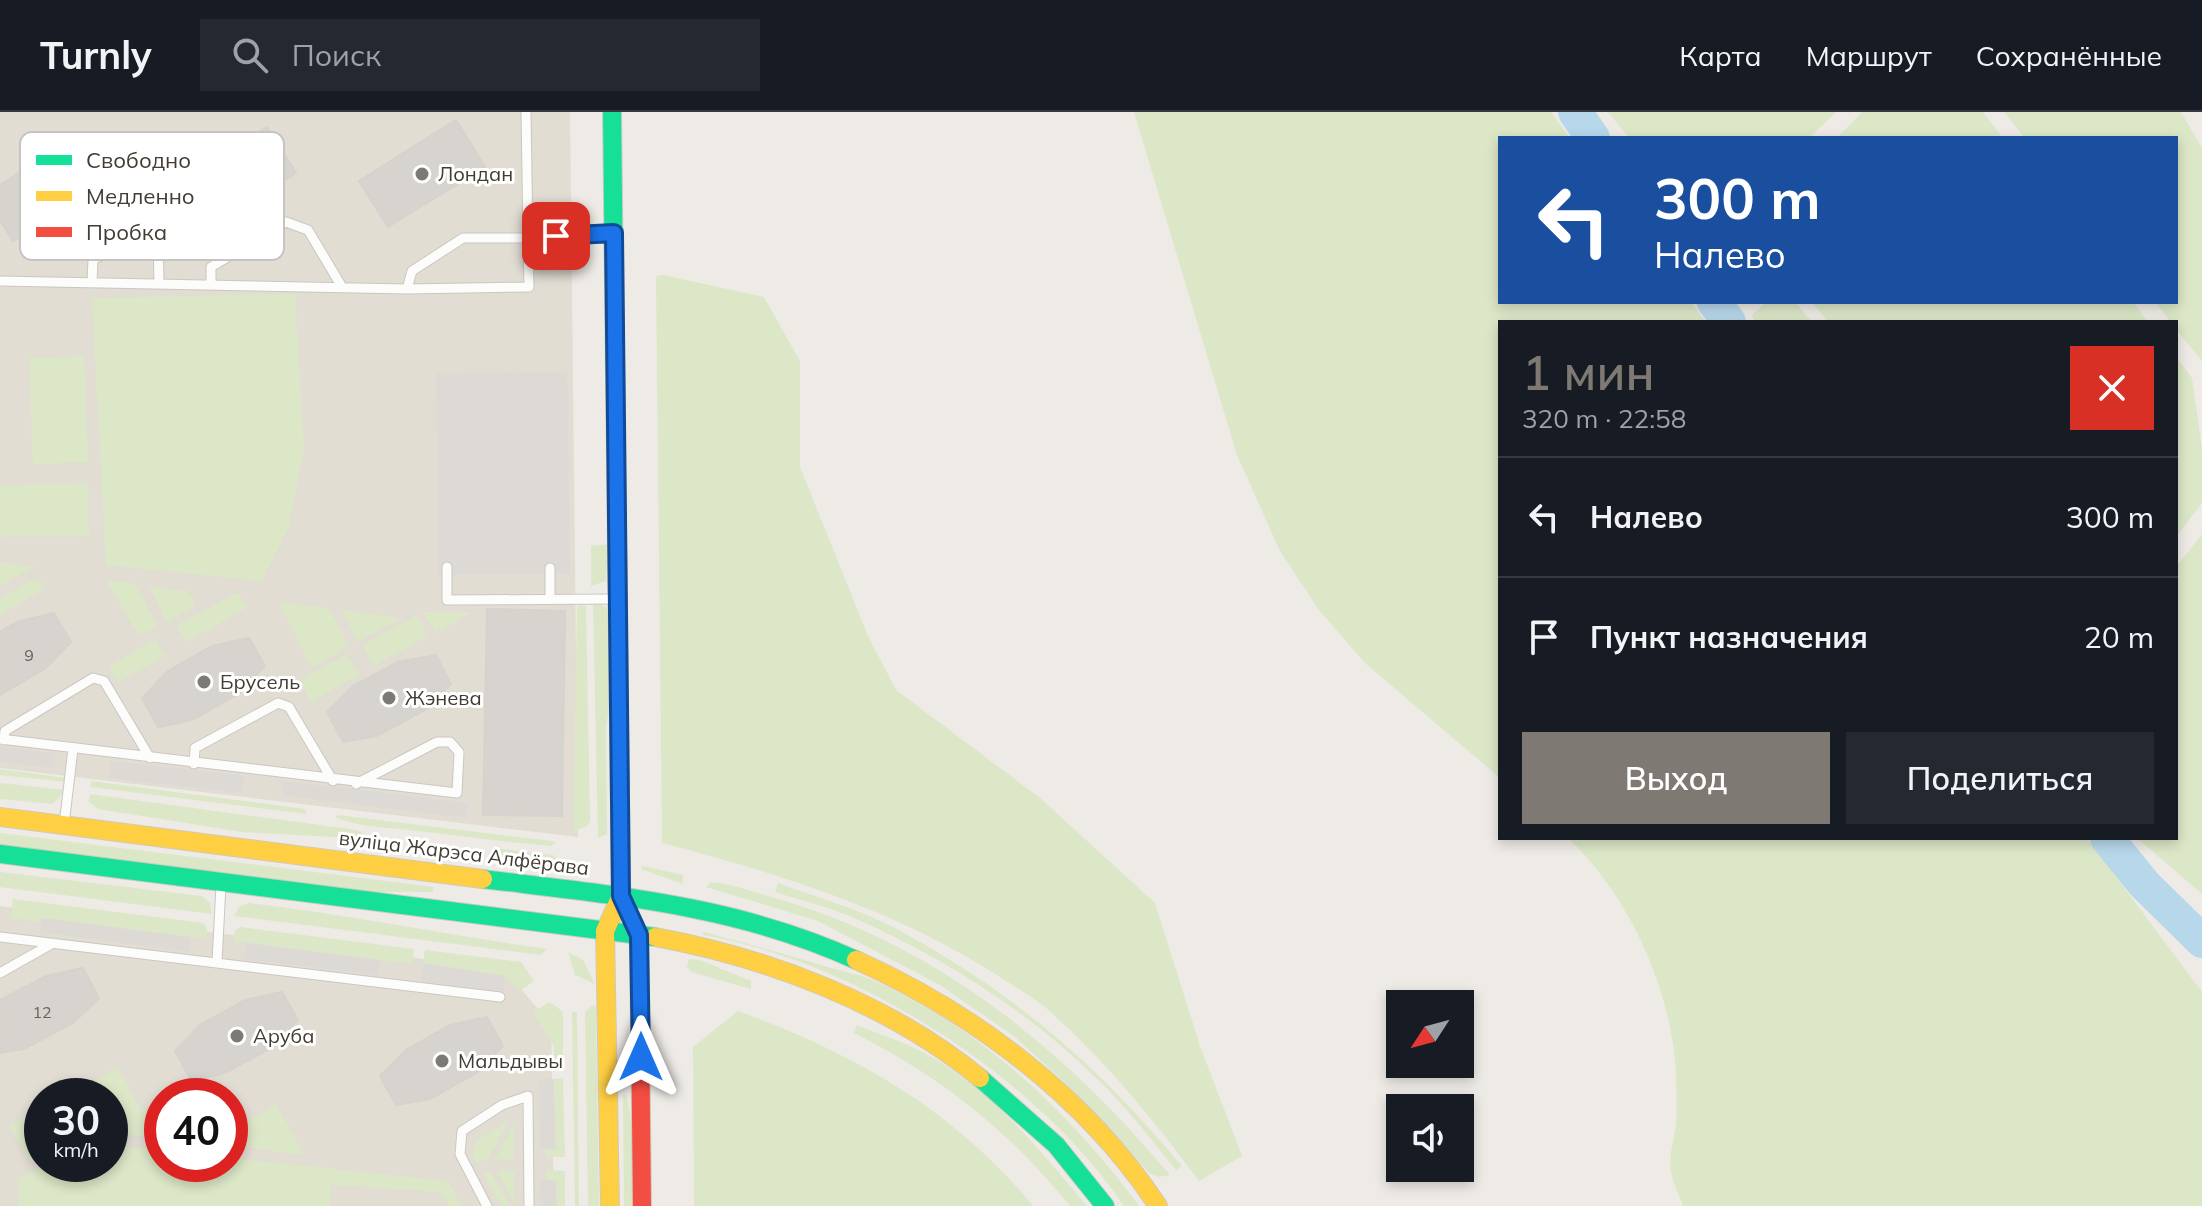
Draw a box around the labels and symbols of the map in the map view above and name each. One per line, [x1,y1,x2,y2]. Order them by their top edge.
legend [20,132,284,260]
text: Свободно [86,146,191,174]
place label: Лондан [438,161,513,186]
marker: Лондан [413,165,431,183]
text: Медленно [86,182,195,210]
pin [522,202,590,270]
text: Пробка [86,218,167,246]
house number: 9 [24,645,34,665]
place label: Брусель [220,669,300,694]
marker: Брусель [195,673,213,691]
place label: Жэнева [405,685,482,710]
marker: Жэнева [380,689,398,707]
street label: вуліца Жарэса Алфёрава [338,825,590,880]
north arrow [1386,990,1474,1078]
house number: 12 [32,1002,52,1022]
position arrow [599,1015,683,1099]
place label: Аруба [253,1023,314,1048]
marker: Аруба [228,1027,246,1045]
place label: Мальдывы [458,1048,563,1073]
marker: Мальдывы [433,1052,451,1070]
speed limit sign: 40 [144,1078,248,1182]

